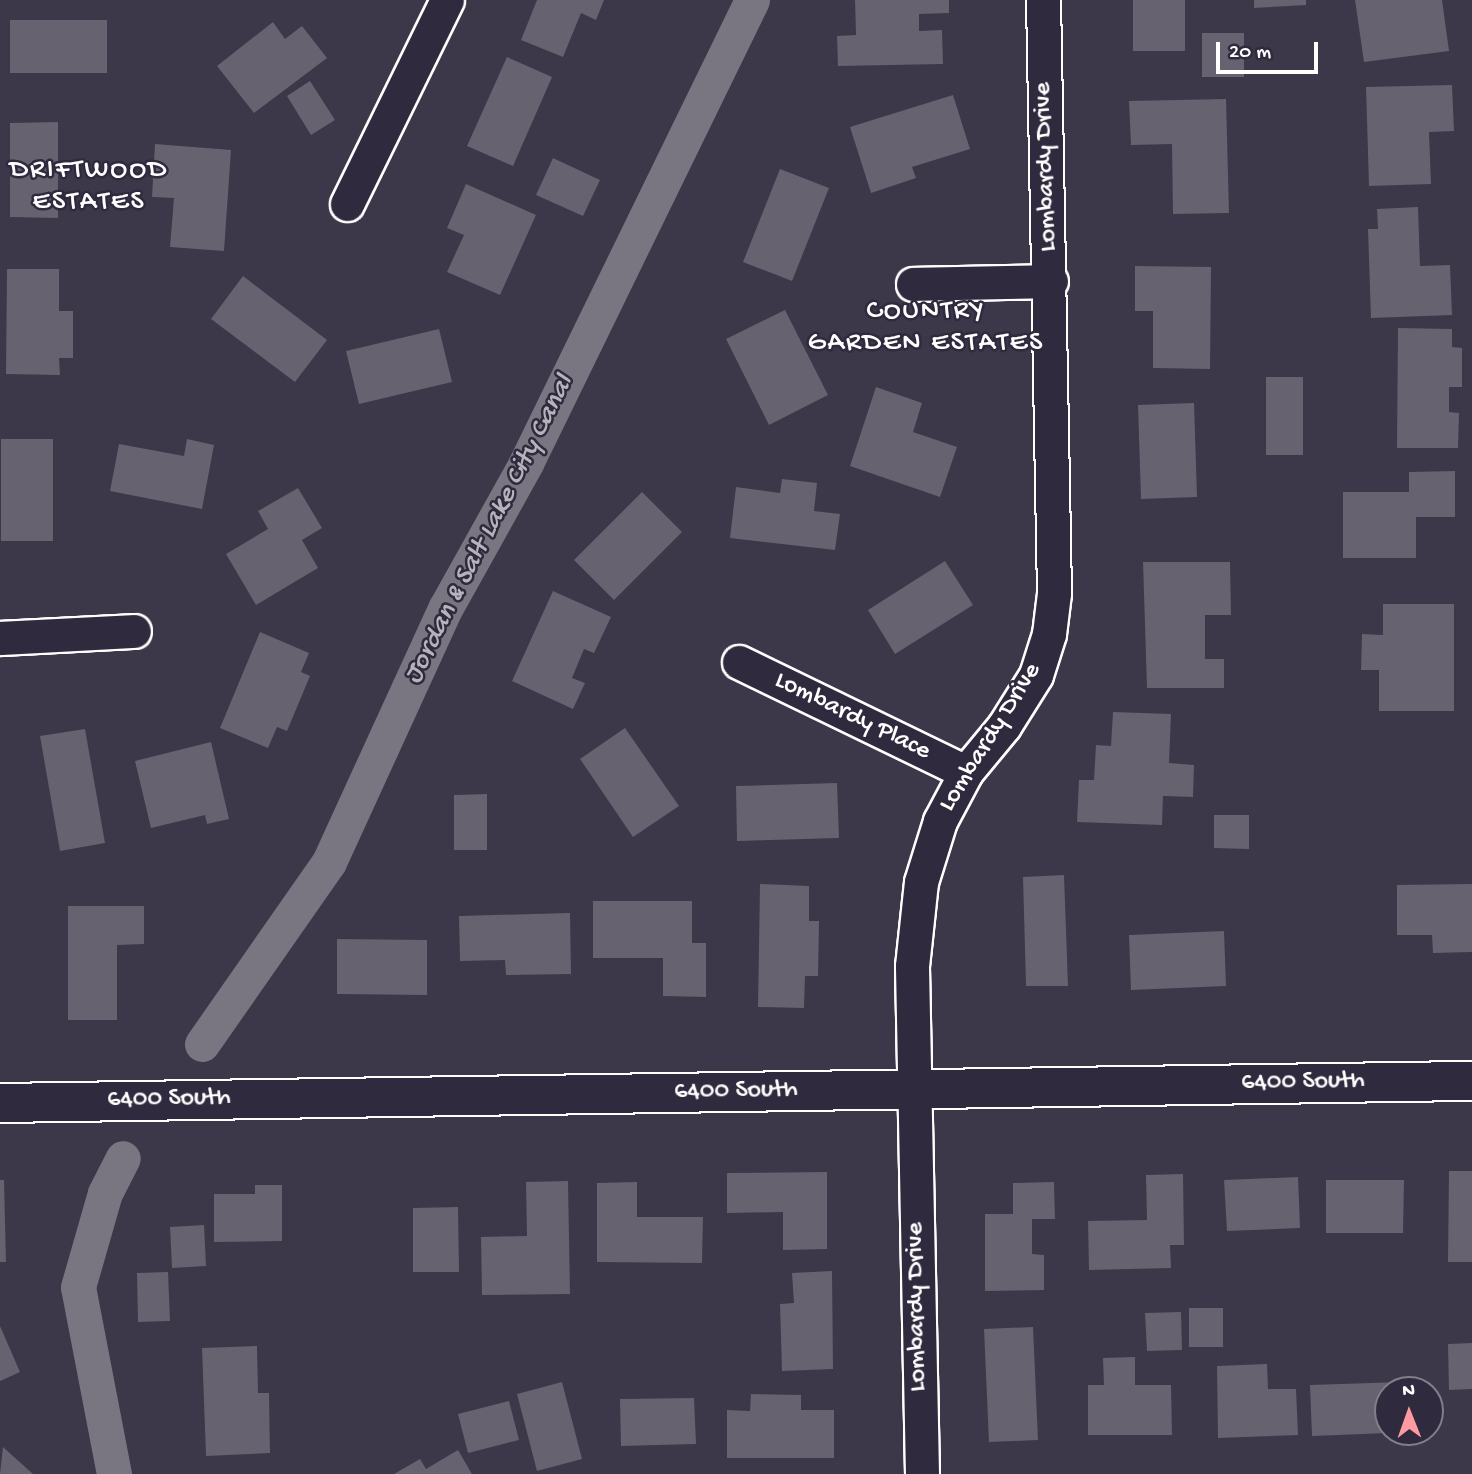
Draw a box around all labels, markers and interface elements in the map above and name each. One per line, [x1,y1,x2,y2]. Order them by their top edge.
scale bar [1220,28,1322,72]
text: 20 m [1229,41,1271,66]
street label: Lombardy Drive [1028,82,1066,252]
district label: DRIFTWOOD ESTATES [11,154,167,220]
district label: COUNTRY GARDEN ESTATES [810,295,1042,361]
water label: Jordan & Salt Lake City Canal [397,370,583,690]
street label: Lombardy Drive [933,658,1049,818]
street label: Lombardy Place [769,666,935,768]
street label: 6400 South [1241,1066,1365,1100]
street label: 6400 South [674,1075,798,1109]
street label: 6400 South [107,1083,231,1117]
street label: Lombardy Drive [901,1222,935,1392]
north arrow [1374,1376,1444,1446]
text: N [1402,1380,1415,1403]

